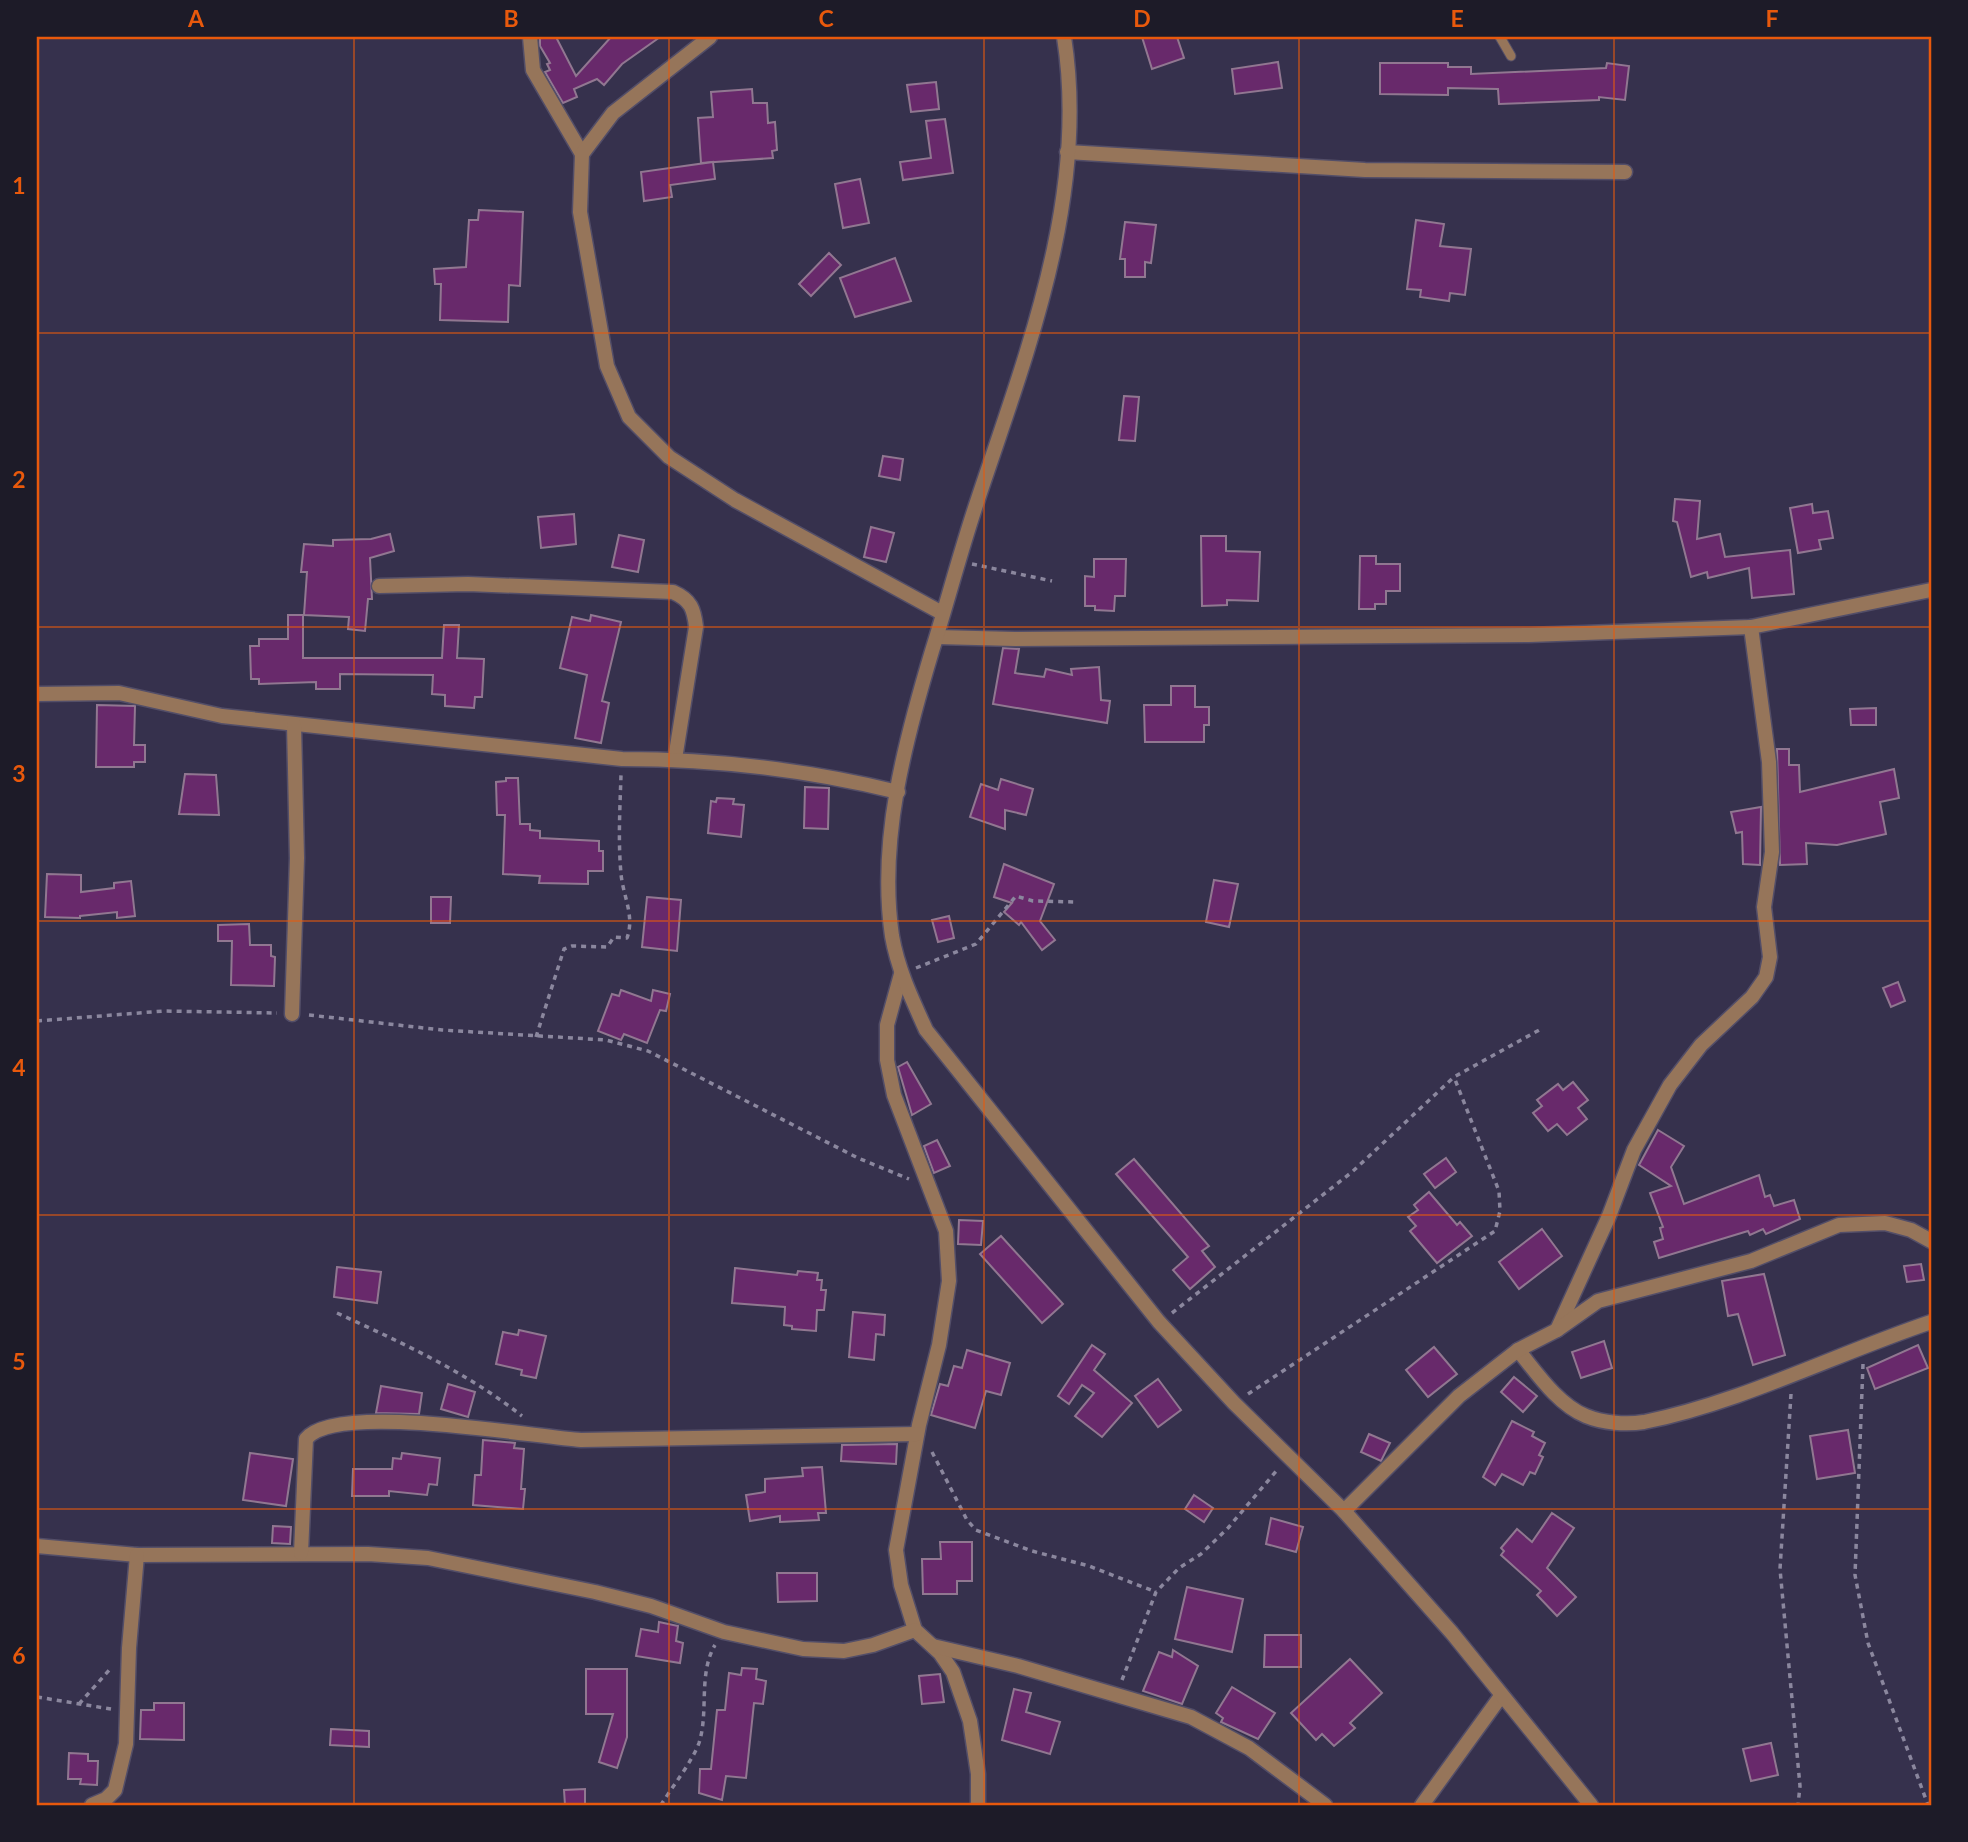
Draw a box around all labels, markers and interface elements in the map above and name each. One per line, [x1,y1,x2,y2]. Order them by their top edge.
text: A [187,4,205,32]
text: B [503,4,519,32]
text: C [818,4,834,32]
text: D [1133,4,1151,32]
text: E [1450,4,1464,32]
text: F [1765,4,1779,32]
text: 1 [12,171,26,199]
text: 2 [12,465,26,493]
text: 3 [12,759,26,787]
text: 4 [12,1053,26,1081]
text: 5 [12,1347,26,1375]
text: 6 [12,1641,26,1669]

